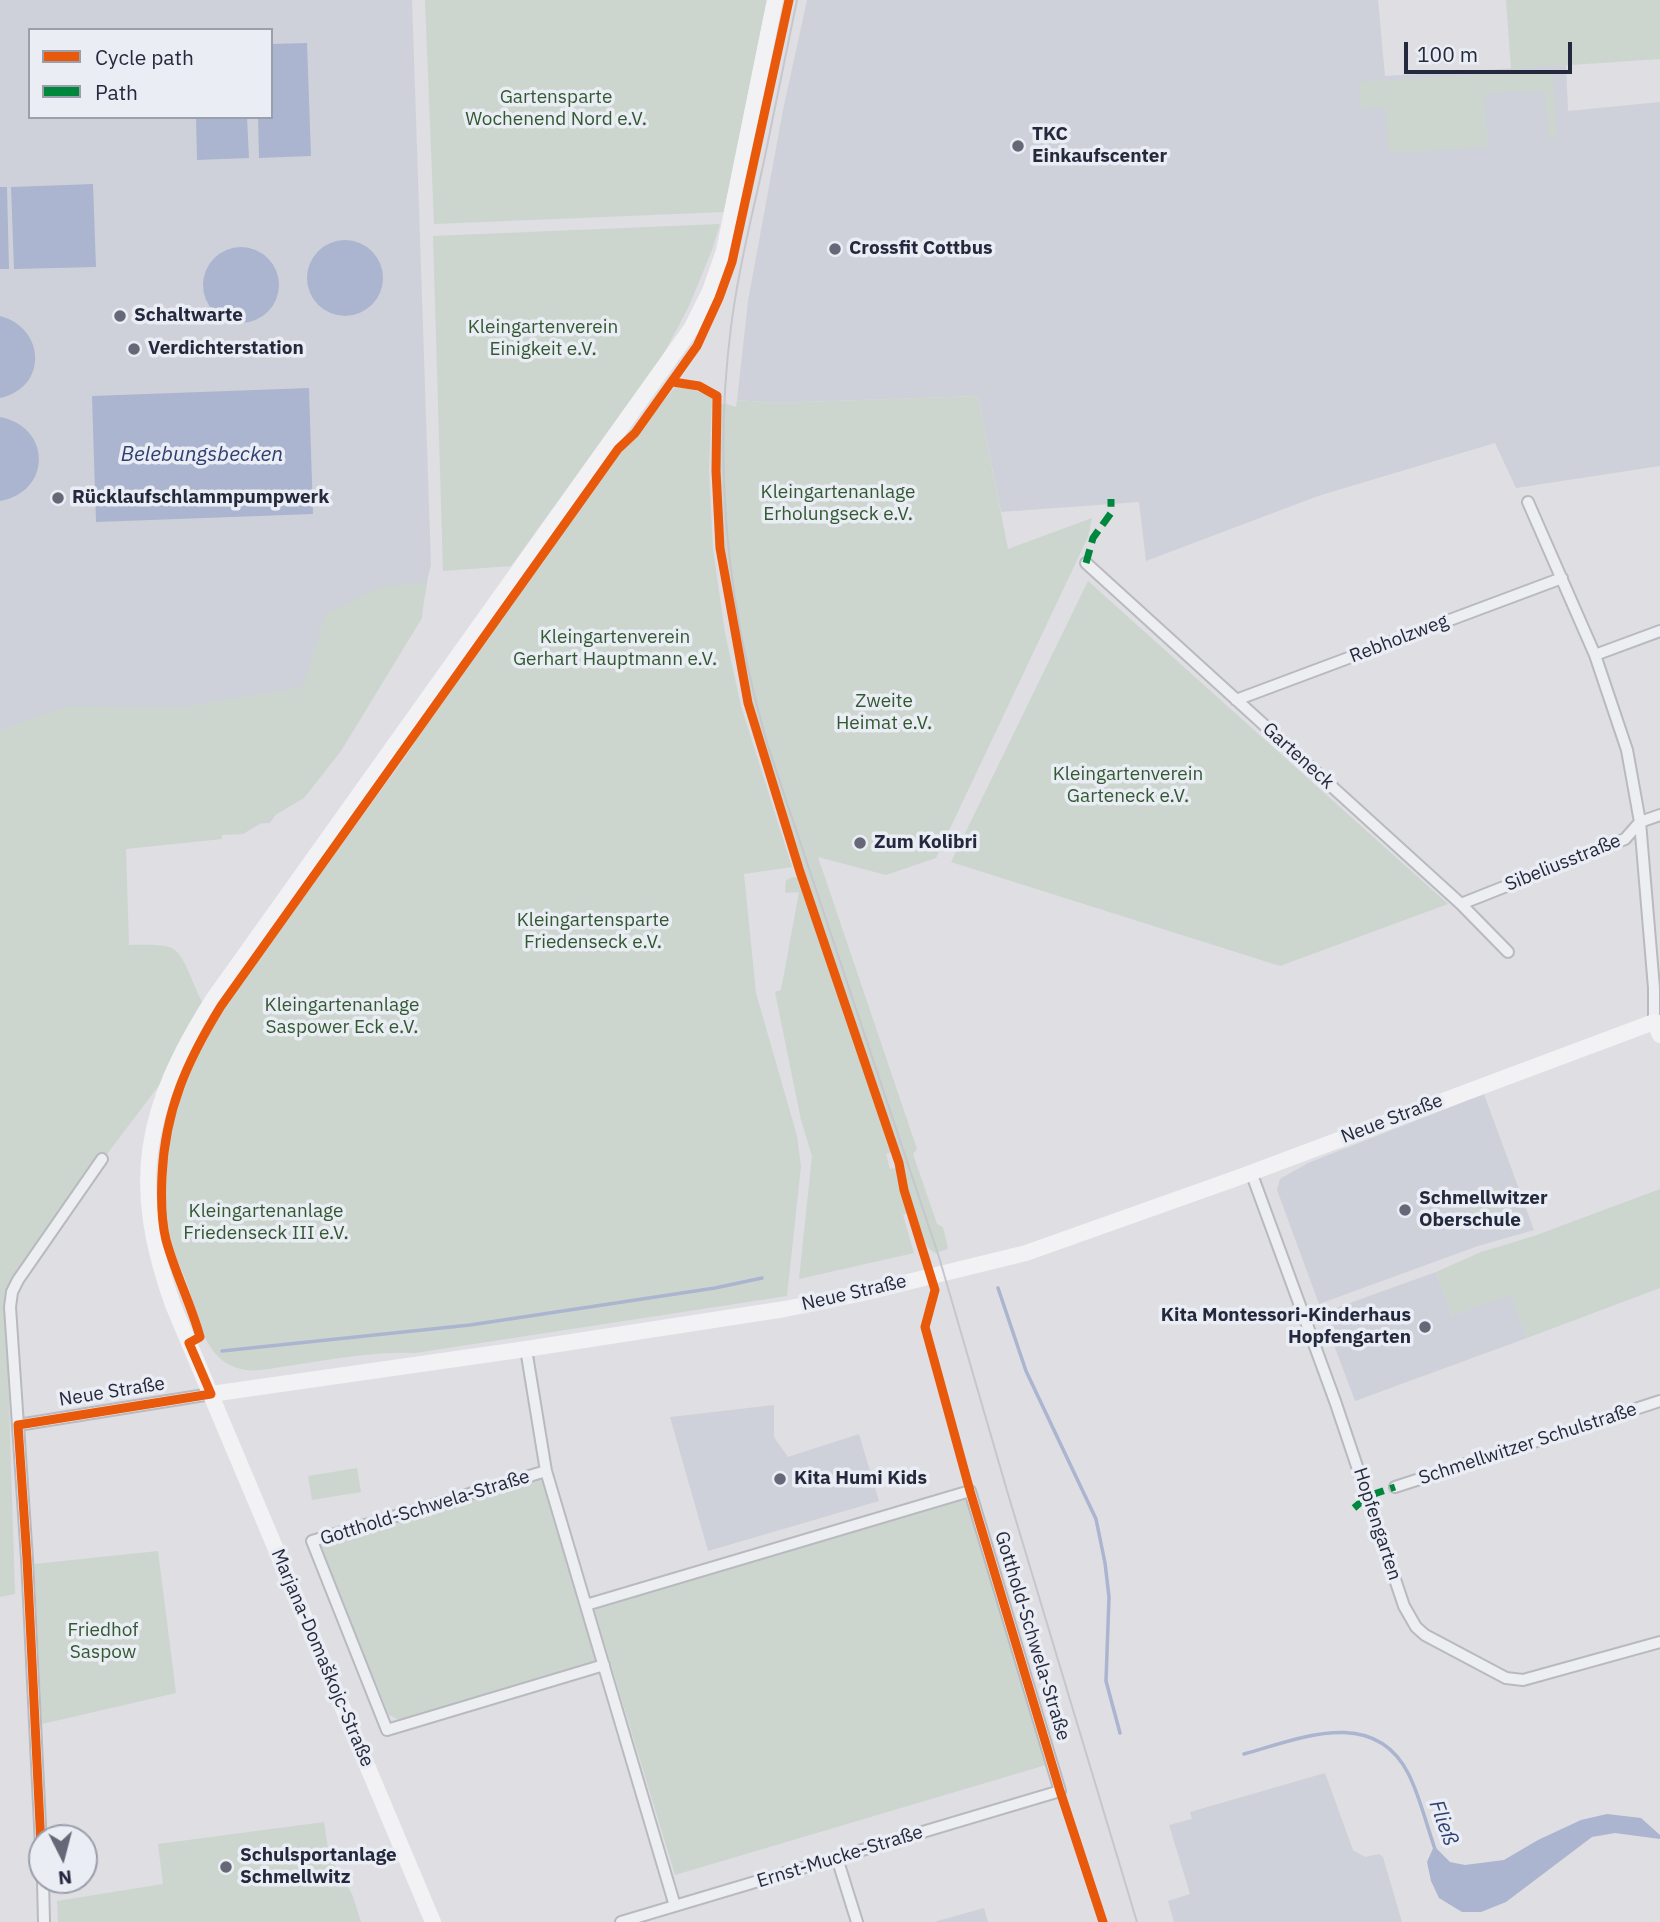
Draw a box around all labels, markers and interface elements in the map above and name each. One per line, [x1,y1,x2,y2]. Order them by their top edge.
legend [28,28,273,119]
scale bar [1408,28,1576,72]
text: 100 m [1417,40,1478,68]
text: Cycle path [95,43,194,71]
text: Path [95,78,138,106]
park label: Gartensparte Wochenend Nord e.V. [465,87,647,131]
place label: TKC Einkaufscenter [1032,124,1167,168]
marker: TKC Einkaufscenter [1010,138,1026,154]
place label: Crossfit Cottbus [849,238,993,260]
marker: Crossfit Cottbus [827,241,843,257]
place label: Schaltwarte [134,305,243,327]
marker: Schaltwarte [112,308,128,324]
park label: Kleingartenverein Einigkeit e.V. [468,317,618,361]
place label: Verdichterstation [148,338,304,360]
marker: Verdichterstation [126,341,142,357]
water label: Belebungsbecken [121,442,283,468]
park label: Kleingartenanlage Erholungseck e.V. [761,482,915,526]
place label: Rücklaufschlammpumpwerk [72,487,329,509]
marker: Rücklaufschlammpumpwerk [50,490,66,506]
street label: Rebholzweg [1347,610,1451,668]
park label: Kleingartenverein Gerhart Hauptmann e.V. [513,627,717,671]
park label: Zweite Heimat e.V. [836,691,932,735]
street label: Garteneck [1258,718,1338,794]
park label: Kleingartenverein Garteneck e.V. [1053,764,1203,808]
street label: Sibeliusstraße [1502,829,1624,897]
place label: Zum Kolibri [874,832,978,854]
marker: Zum Kolibri [852,835,868,851]
park label: Kleingartensparte Friedenseck e.V. [517,910,669,954]
park label: Kleingartenanlage Saspower Eck e.V. [265,995,419,1039]
street label: Neue Straße [1338,1089,1446,1149]
place label: Schmellwitzer Oberschule [1419,1188,1548,1232]
park label: Kleingartenanlage Friedenseck III e.V. [183,1201,349,1245]
marker: Schmellwitzer Oberschule [1397,1202,1413,1218]
street label: Neue Straße [799,1270,909,1316]
place label: Kita Montessori-Kinderhaus Hopfengarten [1161,1305,1411,1349]
marker: Kita Montessori-Kinderhaus Hopfengarten [1417,1319,1433,1335]
street label: Neue Straße [57,1372,167,1412]
street label: Schmellwitzer Schulstraße [1416,1398,1640,1490]
street label: Gotthold-Schwela-Straße [318,1465,532,1551]
street label: Hopfengarten [1348,1465,1406,1583]
place label: Kita Humi Kids [794,1468,927,1490]
marker: Kita Humi Kids [772,1471,788,1487]
street label: Gotthold-Schwela-Straße [989,1529,1075,1743]
street label: Marjana-Domaškojc-Straße [266,1546,378,1770]
park label: Friedhof Saspow [68,1620,138,1664]
water label: Fließ [1423,1797,1463,1849]
street label: Ernst-Mucke-Straße [754,1821,926,1893]
north arrow [28,1824,98,1894]
place label: Schulsportanlage Schmellwitz [240,1845,397,1889]
marker: Schulsportanlage Schmellwitz [218,1859,234,1875]
text: N [57,1865,73,1891]

